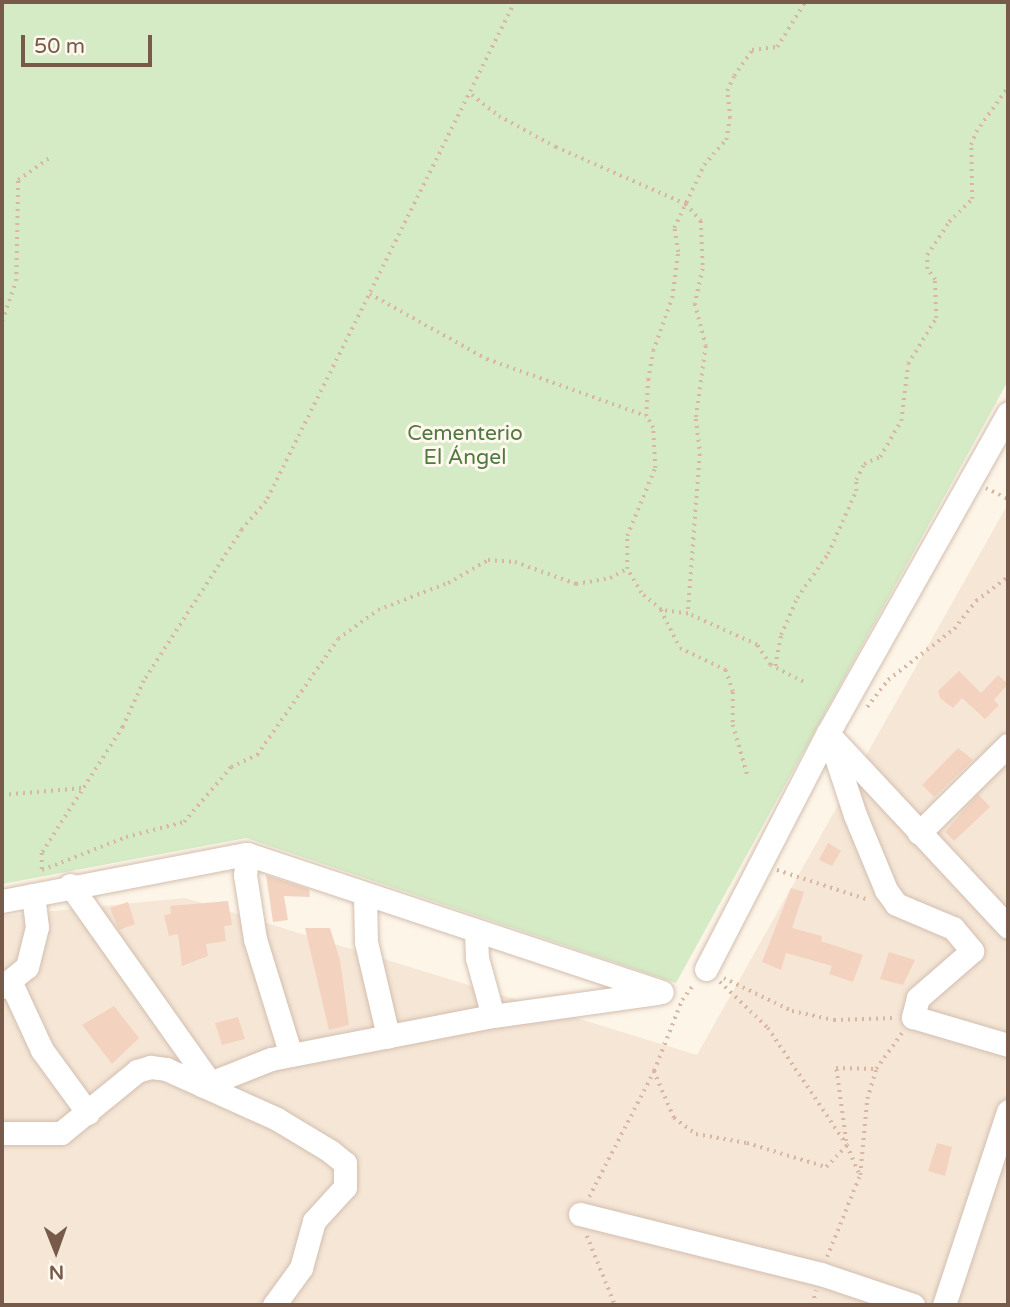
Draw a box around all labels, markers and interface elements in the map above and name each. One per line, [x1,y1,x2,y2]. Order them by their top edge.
scale bar [24,21,156,65]
text: 50 m [34,34,85,59]
park label: Cementerio El Ángel [407,421,523,471]
north arrow [21,1216,91,1286]
text: N [49,1261,64,1283]

